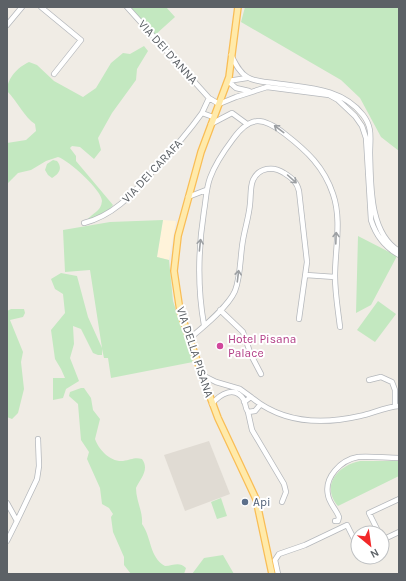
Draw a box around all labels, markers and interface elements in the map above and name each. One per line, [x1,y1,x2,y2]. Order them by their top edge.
street label: VIA DEI D’ANNA [136,17,201,87]
one-way arrow [274,125,285,133]
street label: VIA DEI CARAFA [119,136,185,206]
one-way arrow [286,175,297,184]
one-way arrow [333,232,340,245]
one-way arrow [196,239,204,252]
one-way arrow [234,270,242,283]
street label: VIA DELLA PISANA [174,305,216,399]
place label: Hotel Pisana Palace [228,332,296,360]
marker: Hotel Pisana Palace [215,341,225,351]
place label: Api [253,495,270,509]
marker: Api [240,497,250,507]
north arrow [350,525,390,565]
text: N [368,546,381,561]

